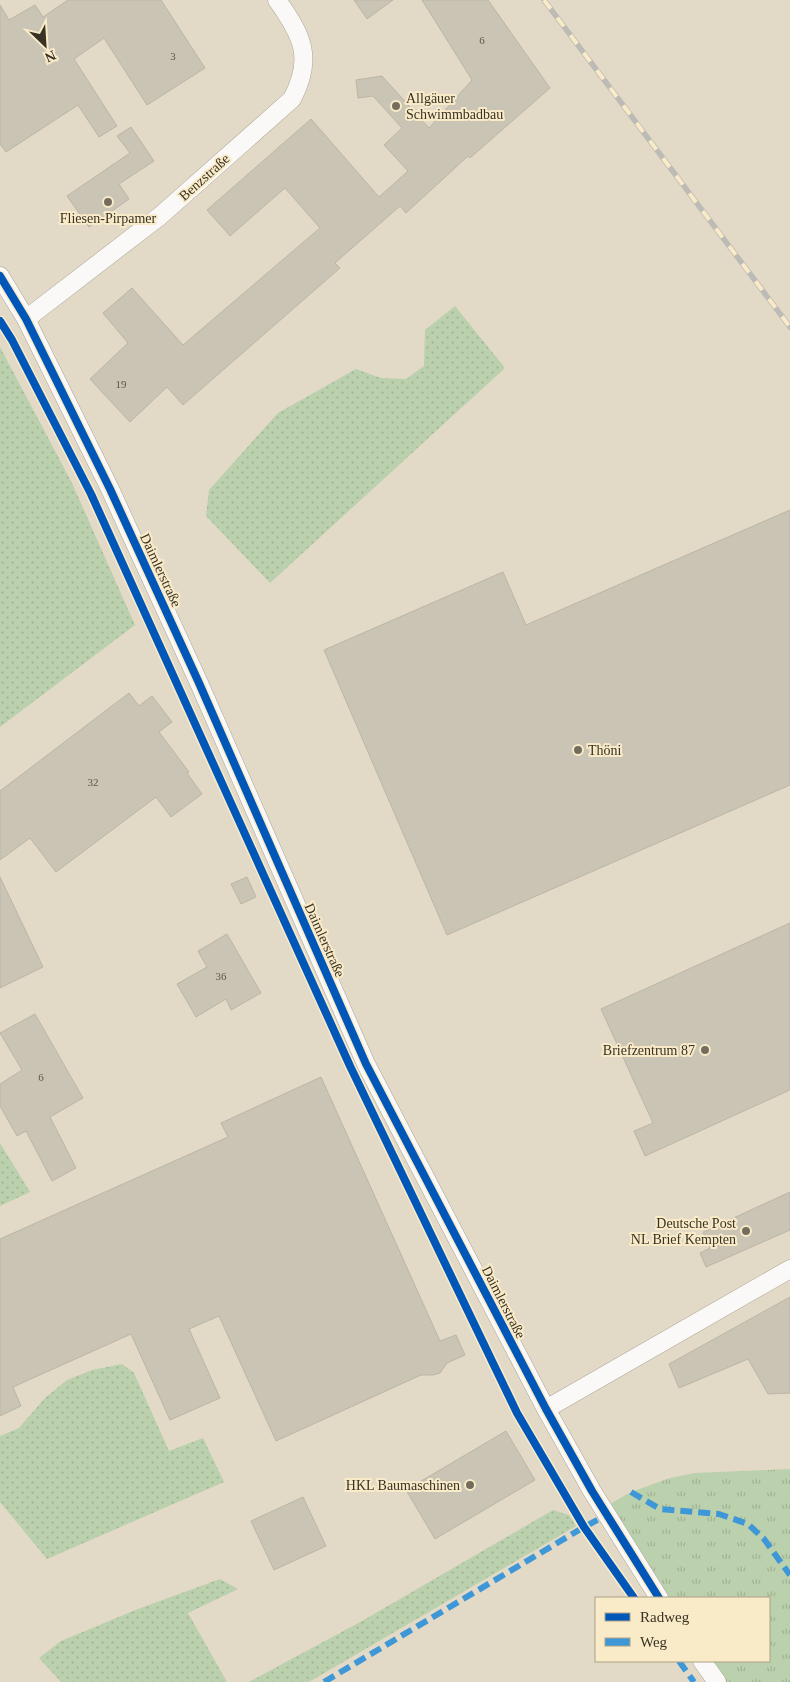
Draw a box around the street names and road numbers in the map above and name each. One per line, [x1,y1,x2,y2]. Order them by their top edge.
street label: Benzstraße [176,151,232,204]
street label: Daimlerstraße [137,531,184,609]
street label: Daimlerstraße [302,901,348,979]
street label: Daimlerstraße [479,1263,528,1341]

